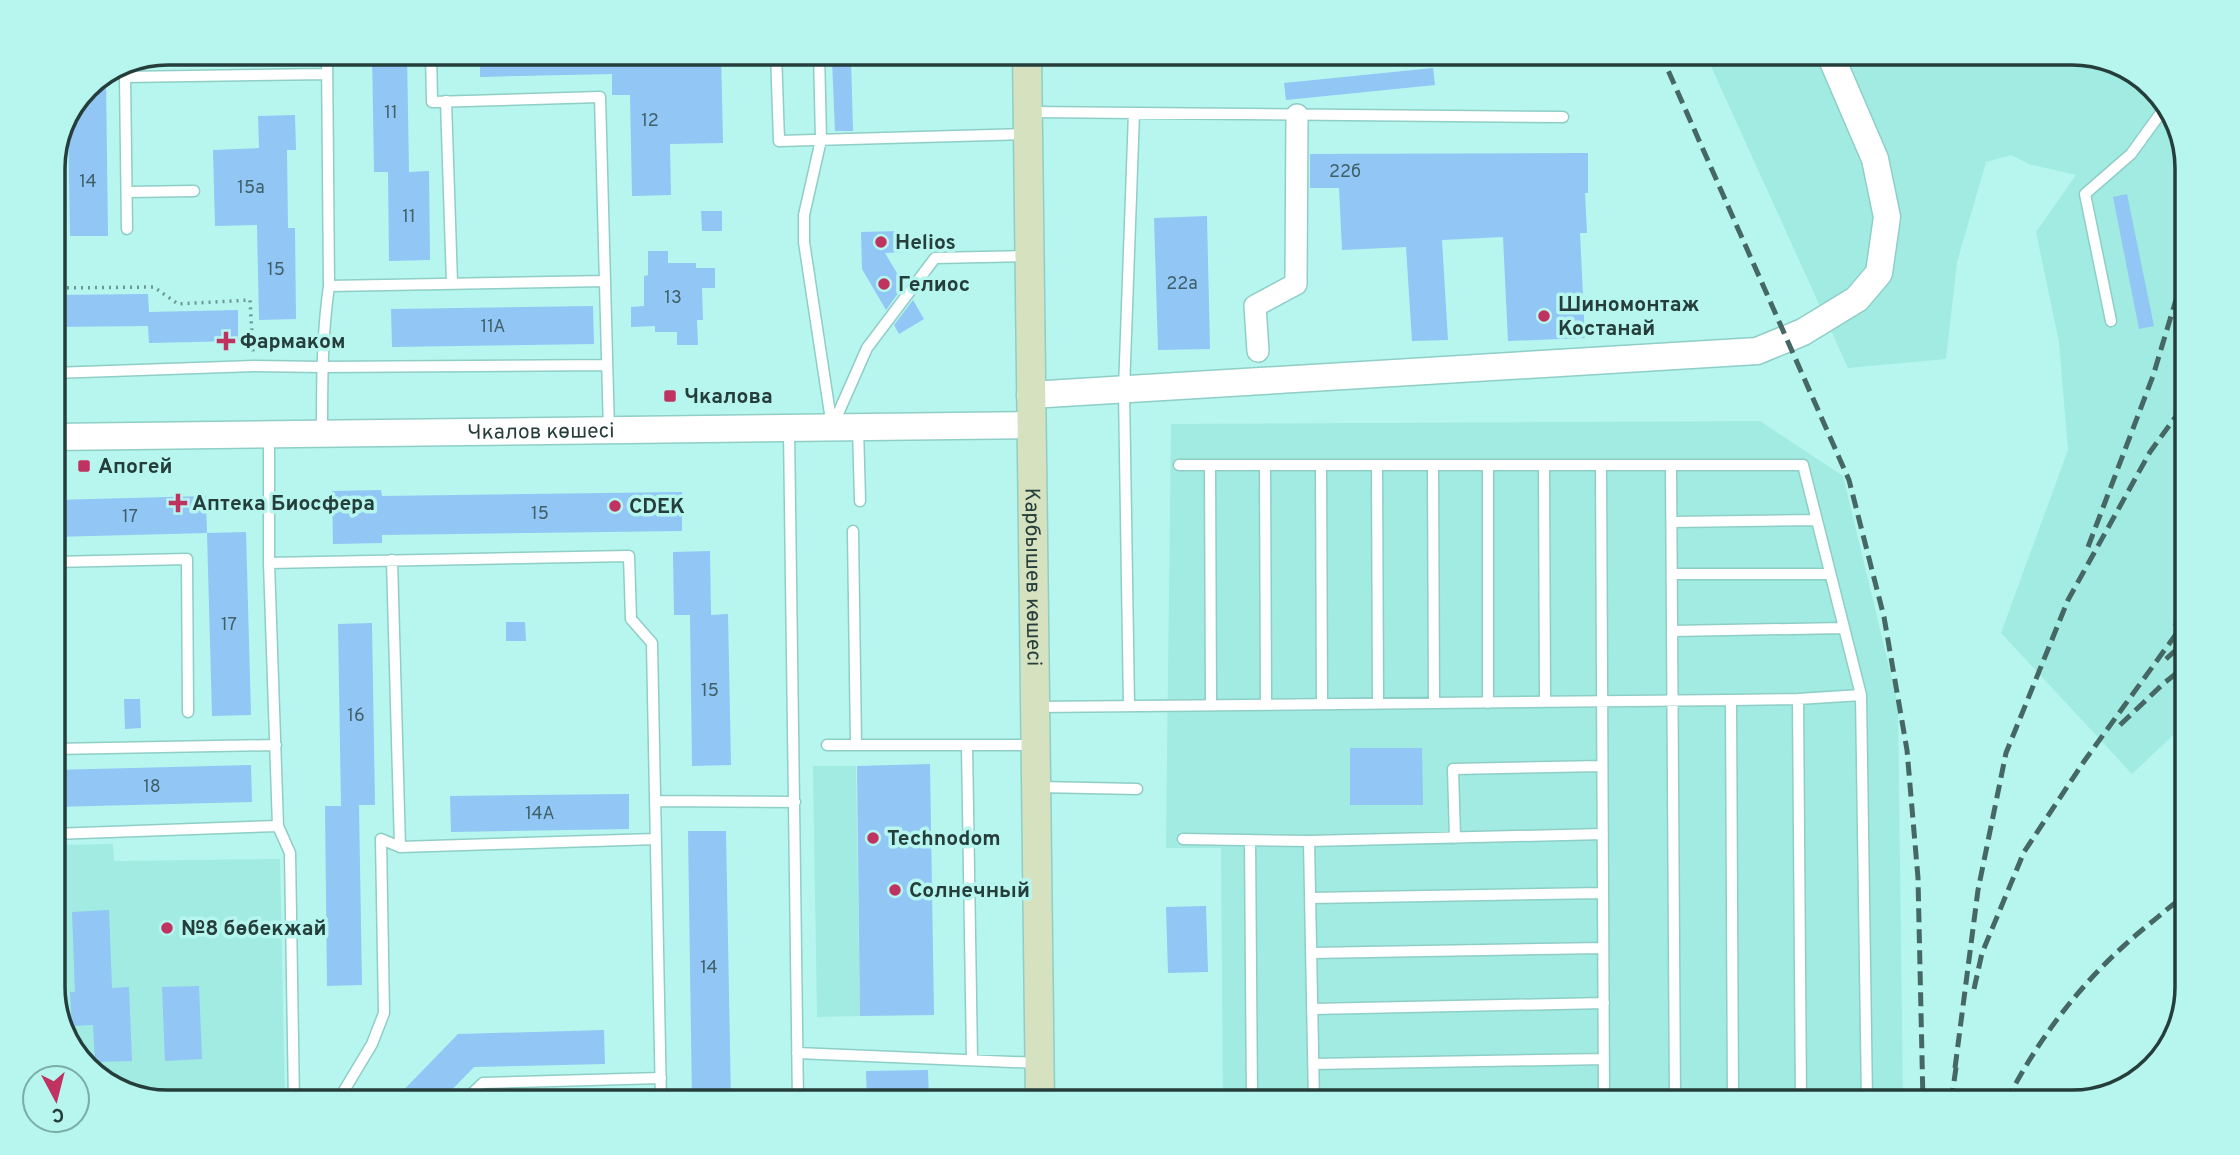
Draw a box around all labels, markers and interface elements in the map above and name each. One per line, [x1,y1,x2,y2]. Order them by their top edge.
house number: 11 [384,102,398,125]
house number: 12 [641,110,659,133]
house number: 22б [1329,161,1361,184]
house number: 14 [79,171,97,194]
house number: 15а [237,177,265,200]
house number: 11 [402,206,416,229]
place label: Helios [895,230,956,257]
marker: Helios [873,234,889,250]
house number: 15 [267,259,285,282]
place label: Гелиос [898,272,970,299]
house number: 22а [1166,273,1198,296]
marker: Гелиос [876,276,892,292]
house number: 13 [664,287,682,310]
place label: Шиномонтаж Костанай [1558,292,1699,343]
marker: Шиномонтаж Костанай [1536,308,1552,324]
house number: 11А [480,316,506,339]
place label: Фармаком [240,329,346,356]
marker: Фармаком [218,333,234,349]
place label: Чкалова [684,384,773,411]
marker: Чкалова [662,388,678,404]
street label: Чкалов көшесі [467,418,615,447]
place label: Апогей [98,454,172,481]
marker: Апогей [76,458,92,474]
street label: Карбышев көшесі [1017,487,1047,667]
place label: Аптека Биосфера [192,491,375,518]
place label: CDEK [629,494,685,521]
marker: Аптека Биосфера [170,495,186,511]
marker: CDEK [607,498,623,514]
house number: 15 [531,503,549,526]
house number: 17 [122,506,138,529]
house number: 17 [221,614,237,637]
house number: 15 [701,680,719,703]
house number: 16 [347,705,365,728]
house number: 18 [143,776,161,799]
house number: 14А [525,803,555,826]
place label: Technodom [887,826,1001,853]
marker: Technodom [865,830,881,846]
place label: Солнечный [909,878,1030,905]
marker: Солнечный [887,882,903,898]
place label: №8 бөбекжай [181,916,326,943]
marker: №8 бөбекжай [159,920,175,936]
house number: 14 [700,957,718,980]
north arrow [21,1064,91,1134]
text: С [50,1101,65,1127]

